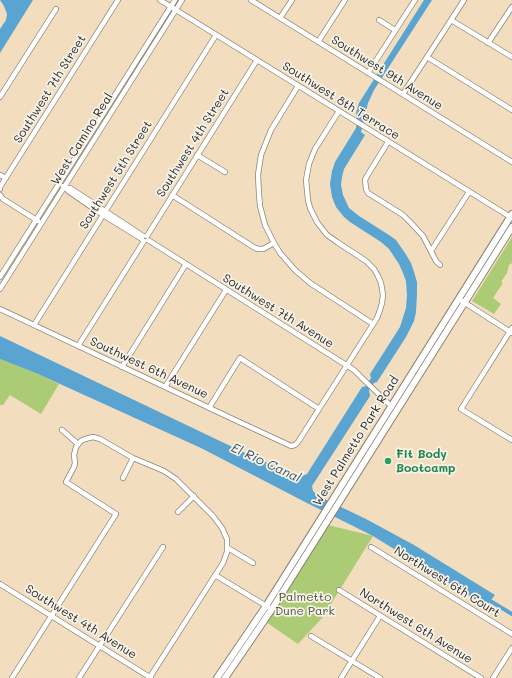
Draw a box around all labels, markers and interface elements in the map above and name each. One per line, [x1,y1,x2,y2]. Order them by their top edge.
street label: Southwest 7th Street [11,32,89,146]
street label: Southwest 9th Avenue [329,33,445,113]
street label: Southwest 8th Terrace [280,59,402,143]
street label: Southwest 4th Street [154,86,232,200]
street label: West Camino Real [48,90,116,188]
street label: Southwest 5th Street [77,118,155,232]
street label: Southwest 7th Avenue [220,271,336,351]
street label: Southwest 6th Avenue [88,334,210,402]
street label: West Palmetto Park Road [310,374,402,508]
water label: El Rio Canal [229,440,303,486]
place label: Fit Body Bootcamp [396,447,456,475]
marker: Fit Body Bootcamp [383,456,393,466]
street label: Northwest 6th Court [391,543,503,621]
street label: Southwest 4th Avenue [23,582,139,662]
street label: Northwest 6th Avenue [357,585,475,667]
park label: Palmetto Dune Park [275,590,335,618]

